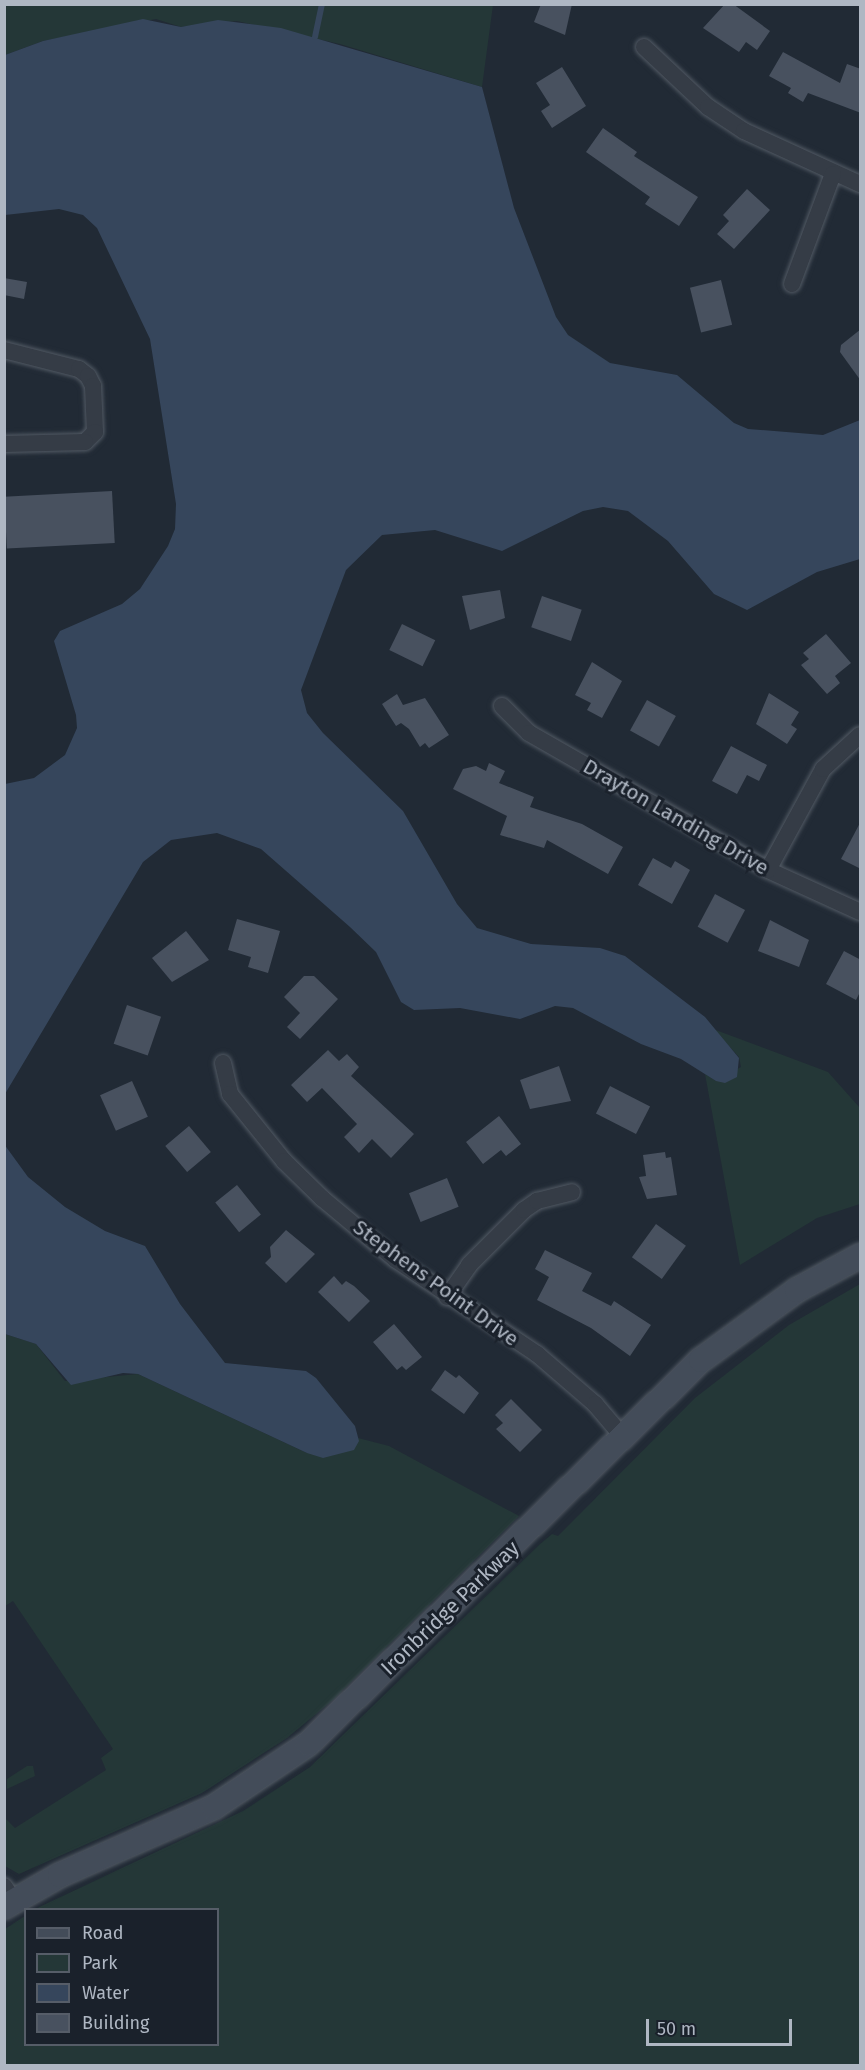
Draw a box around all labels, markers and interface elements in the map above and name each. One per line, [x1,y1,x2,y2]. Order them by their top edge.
street label: Drayton Landing Drive [579,754,773,880]
street label: Stephens Point Drive [348,1214,524,1352]
street label: Ironbridge Parkway [376,1536,524,1680]
legend [24,1908,219,2046]
text: Road [82,1922,124,1944]
text: Park [82,1952,117,1974]
text: Water [82,1982,129,2004]
scale bar [649,2007,794,2045]
text: Building [82,2012,149,2034]
text: 50 m [657,2018,696,2040]

